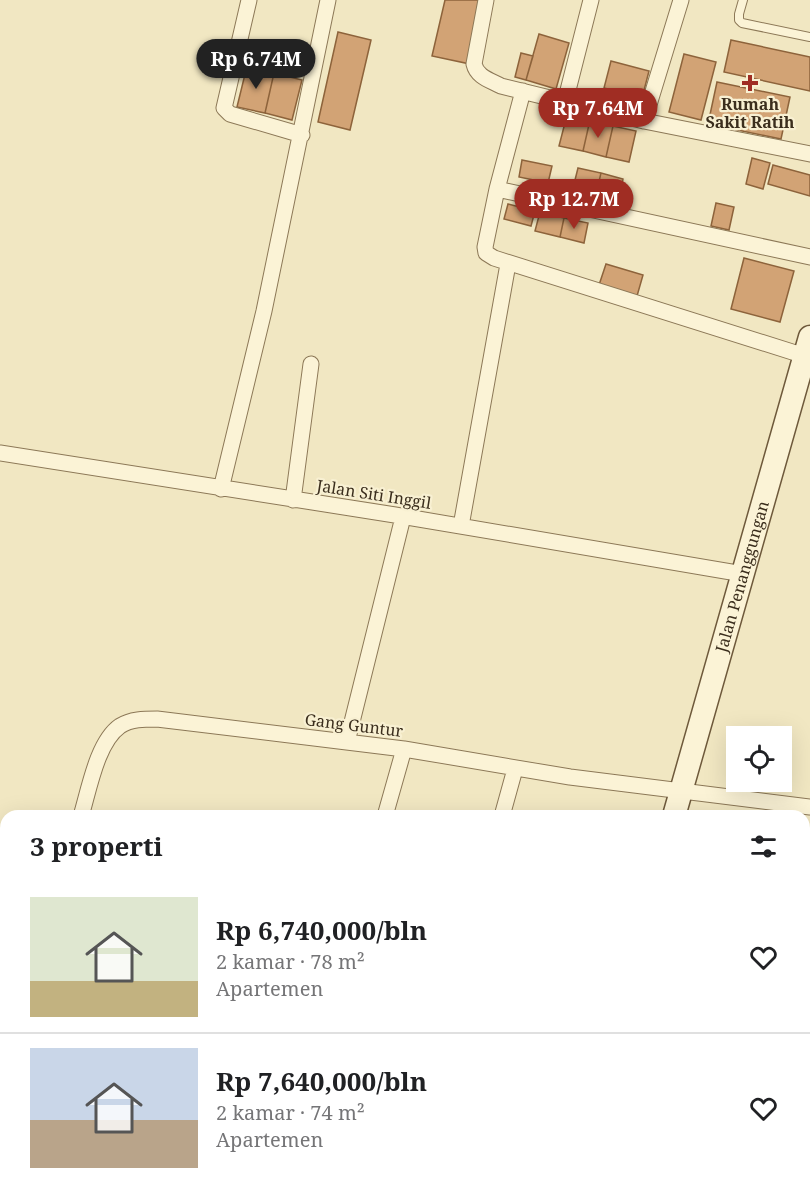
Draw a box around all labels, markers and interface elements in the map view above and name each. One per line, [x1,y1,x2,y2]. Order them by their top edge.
pin: Rp 6.74M [194,39,318,90]
text: Rp 6.74M [210,45,302,72]
marker: Rumah Sakit Ratih [741,74,759,92]
pin: Rp 7.64M [536,88,660,139]
place label: Rumah Sakit Ratih [705,93,795,133]
text: Rp 7.64M [552,94,644,121]
pin: Rp 12.7M [512,179,636,230]
text: Rp 12.7M [528,185,620,212]
street label: Jalan Siti Inggil [314,474,433,514]
street label: Jalan Penanggungan [710,498,774,656]
street label: Gang Guntur [304,708,405,742]
map controls [726,726,792,792]
button: locate [726,726,792,792]
text: 3 properti [30,828,163,864]
icon: filters [747,830,780,863]
text: Rp 6,740,000/bln [216,912,427,948]
icon: home [78,921,150,993]
icon: heart [747,941,780,974]
text: 2 kamar · 78 m² [216,948,365,975]
text: Apartemen [216,975,323,1002]
text: Rp 7,640,000/bln [216,1063,427,1099]
icon: home [78,1072,150,1144]
icon: heart [747,1092,780,1125]
text: 2 kamar · 74 m² [216,1099,365,1126]
text: Apartemen [216,1126,323,1153]

